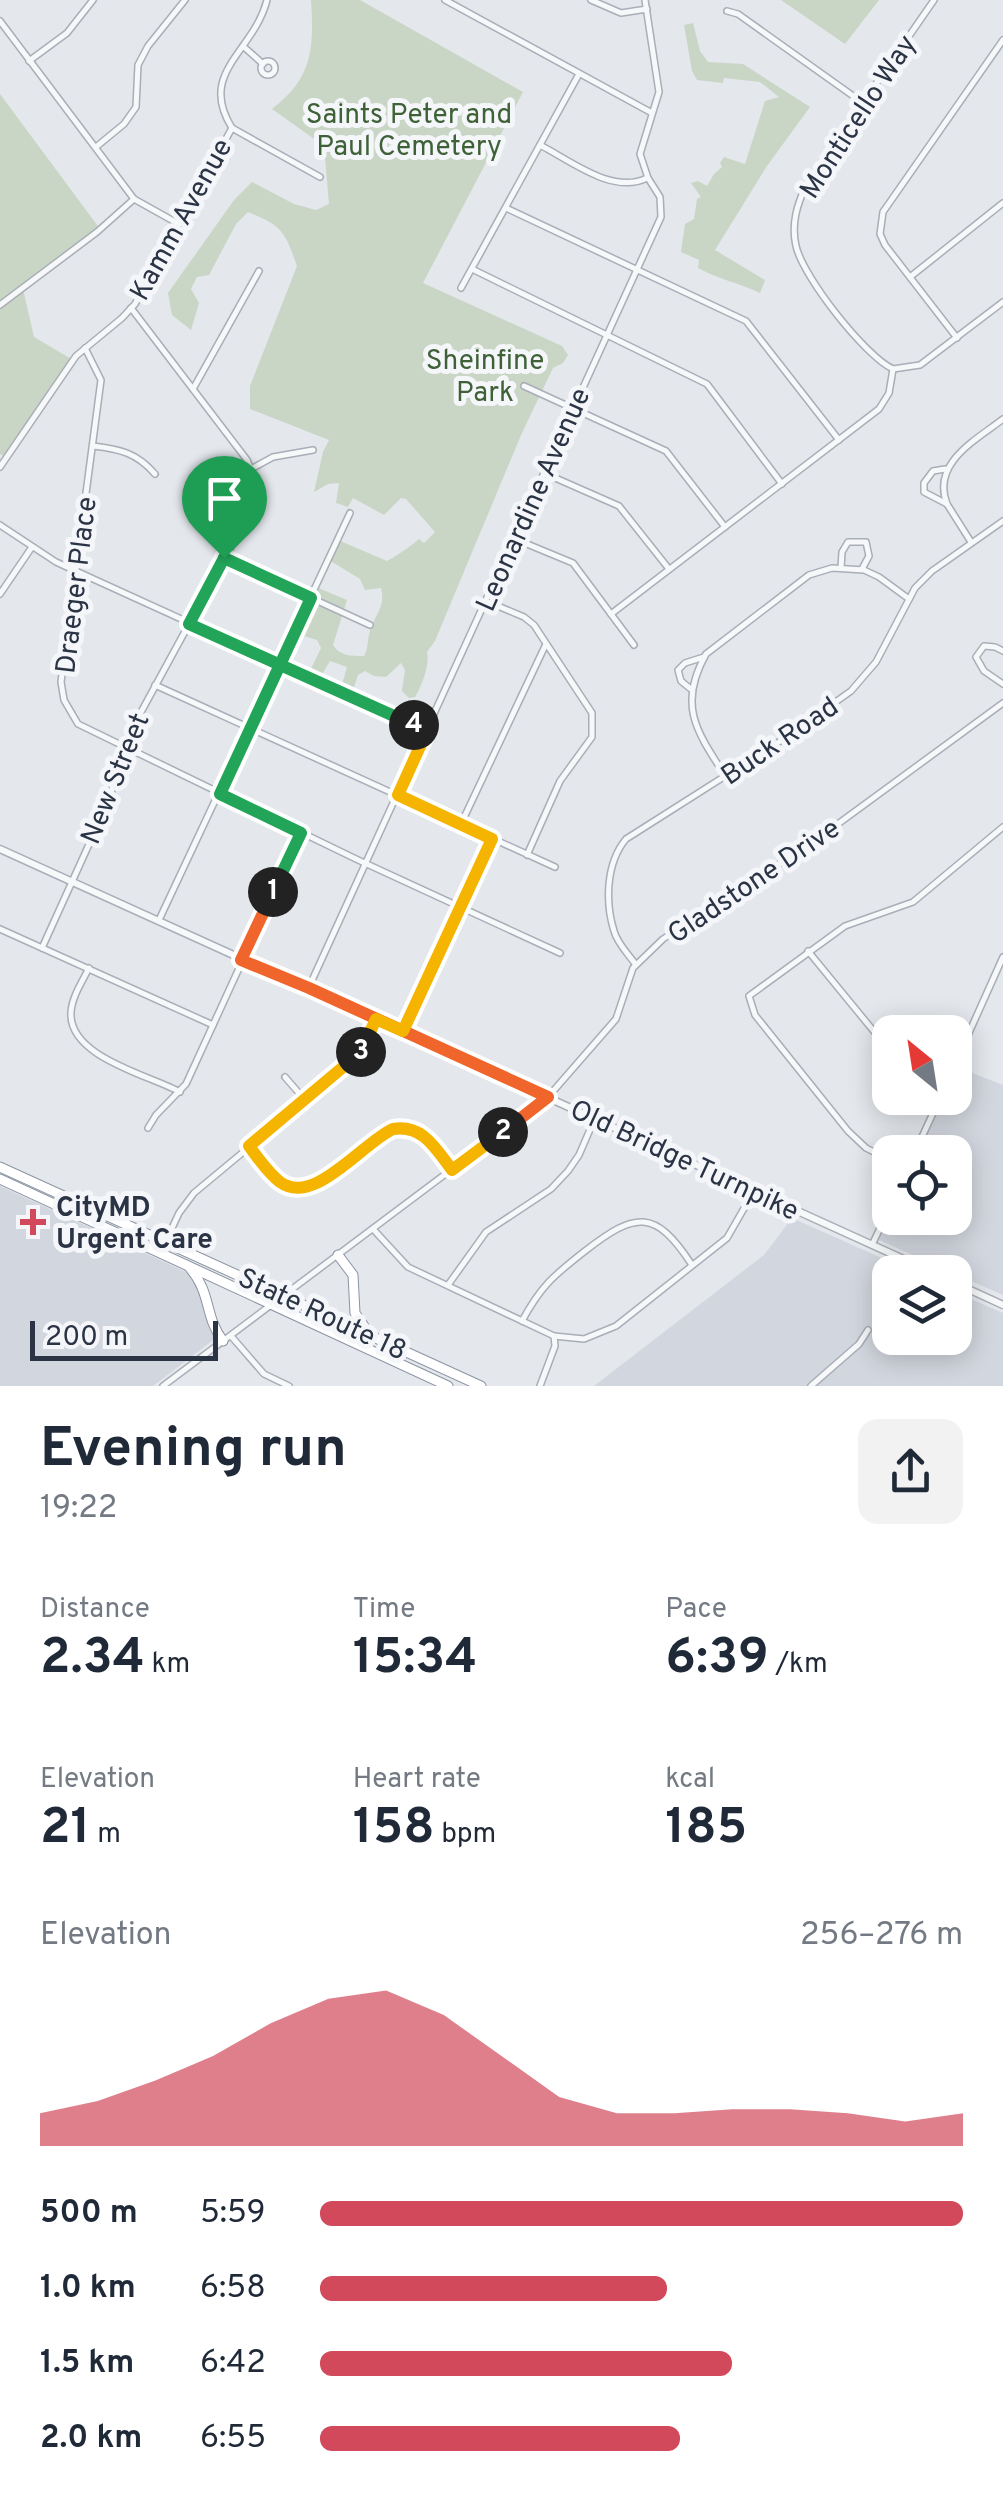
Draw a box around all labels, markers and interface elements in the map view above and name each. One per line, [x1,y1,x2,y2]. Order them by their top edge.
street label: Monticello Way [793,29,926,206]
park label: Saints Peter and Paul Cemetery [306,98,512,166]
street label: Kamm Avenue [123,133,242,308]
park label: Sheinfine Park [426,344,544,412]
street label: Leonardine Avenue [469,383,600,618]
pin [182,456,267,559]
icon: arrive [197,471,252,526]
street label: Draeger Place [49,495,107,676]
street label: Buck Road [715,690,846,795]
pin: 4 [389,700,439,750]
text: 4 [405,707,423,743]
street label: New Street [74,708,159,850]
street label: Gladstone Drive [662,812,848,953]
pin: 1 [248,867,298,917]
text: 1 [267,874,279,910]
north arrow [872,1015,972,1115]
map controls [872,1015,972,1355]
pin: 3 [336,1027,386,1077]
text: 3 [353,1034,369,1070]
street label: Old Bridge Turnpike [564,1093,804,1231]
pin: 2 [478,1107,528,1157]
text: 2 [494,1114,512,1150]
button: locate [872,1135,972,1235]
place label: CityMD Urgent Care [56,1191,213,1259]
marker: CityMD Urgent Care [20,1209,46,1235]
button: layers [872,1255,972,1355]
street label: State Route 18 [232,1261,412,1370]
scale bar [30,1316,218,1360]
text: 200 m [45,1320,128,1356]
text: Evening run [40,1416,347,1486]
button: share [858,1419,963,1524]
text: 19:22 [40,1489,117,1529]
text: Distance [40,1592,150,1628]
text: Time [353,1592,415,1628]
text: Pace [665,1592,727,1628]
text: 2.34 [40,1628,145,1691]
text: 15:34 [353,1628,477,1691]
text: 6:39 [665,1628,769,1691]
text: km [145,1647,190,1683]
text: /km [769,1647,828,1683]
text: Elevation [40,1762,155,1798]
text: Heart rate [353,1762,481,1798]
text: kcal [665,1762,715,1798]
text: 21 [40,1798,91,1861]
text: 158 [353,1798,435,1861]
text: 185 [665,1798,747,1861]
text: m [91,1817,121,1853]
text: bpm [435,1817,496,1853]
text: Elevation [40,1916,172,1956]
text: 256–276 m [800,1916,963,1956]
text: 500 m [40,2194,138,2234]
text: 5:59 [200,2194,266,2234]
text: 1.0 km [40,2269,136,2309]
text: 6:58 [200,2269,266,2309]
text: 1.5 km [40,2344,134,2384]
text: 6:42 [200,2344,266,2384]
text: 2.0 km [40,2419,142,2459]
text: 6:55 [200,2419,266,2459]

